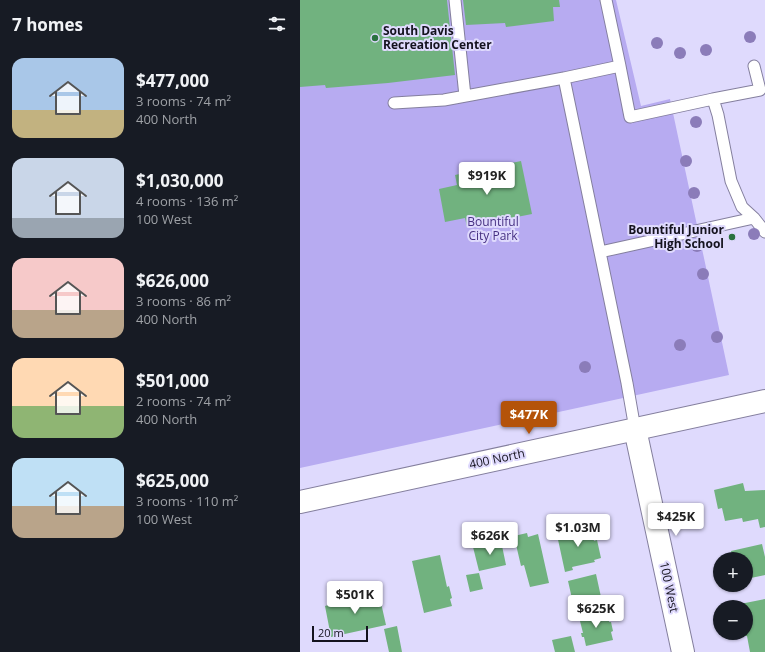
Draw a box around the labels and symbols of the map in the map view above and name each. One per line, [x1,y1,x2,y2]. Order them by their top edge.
place label: South Davis Recreation Center [383,22,492,53]
marker: South Davis Recreation Center [370,33,380,43]
pin: $919K [459,162,515,196]
park label: Bountiful City Park [467,213,519,244]
place label: Bountiful Junior High School [628,221,725,252]
marker: Bountiful Junior High School [727,232,737,242]
pin: $477K [501,401,557,435]
street label: 400 North [467,444,526,473]
pin: $425K [648,503,704,537]
pin: $1.03M [545,514,611,548]
pin: $626K [462,522,518,556]
street label: 100 West [656,560,683,614]
pin: $501K [327,581,383,615]
pin: $625K [568,595,624,629]
scale bar [312,624,368,643]

